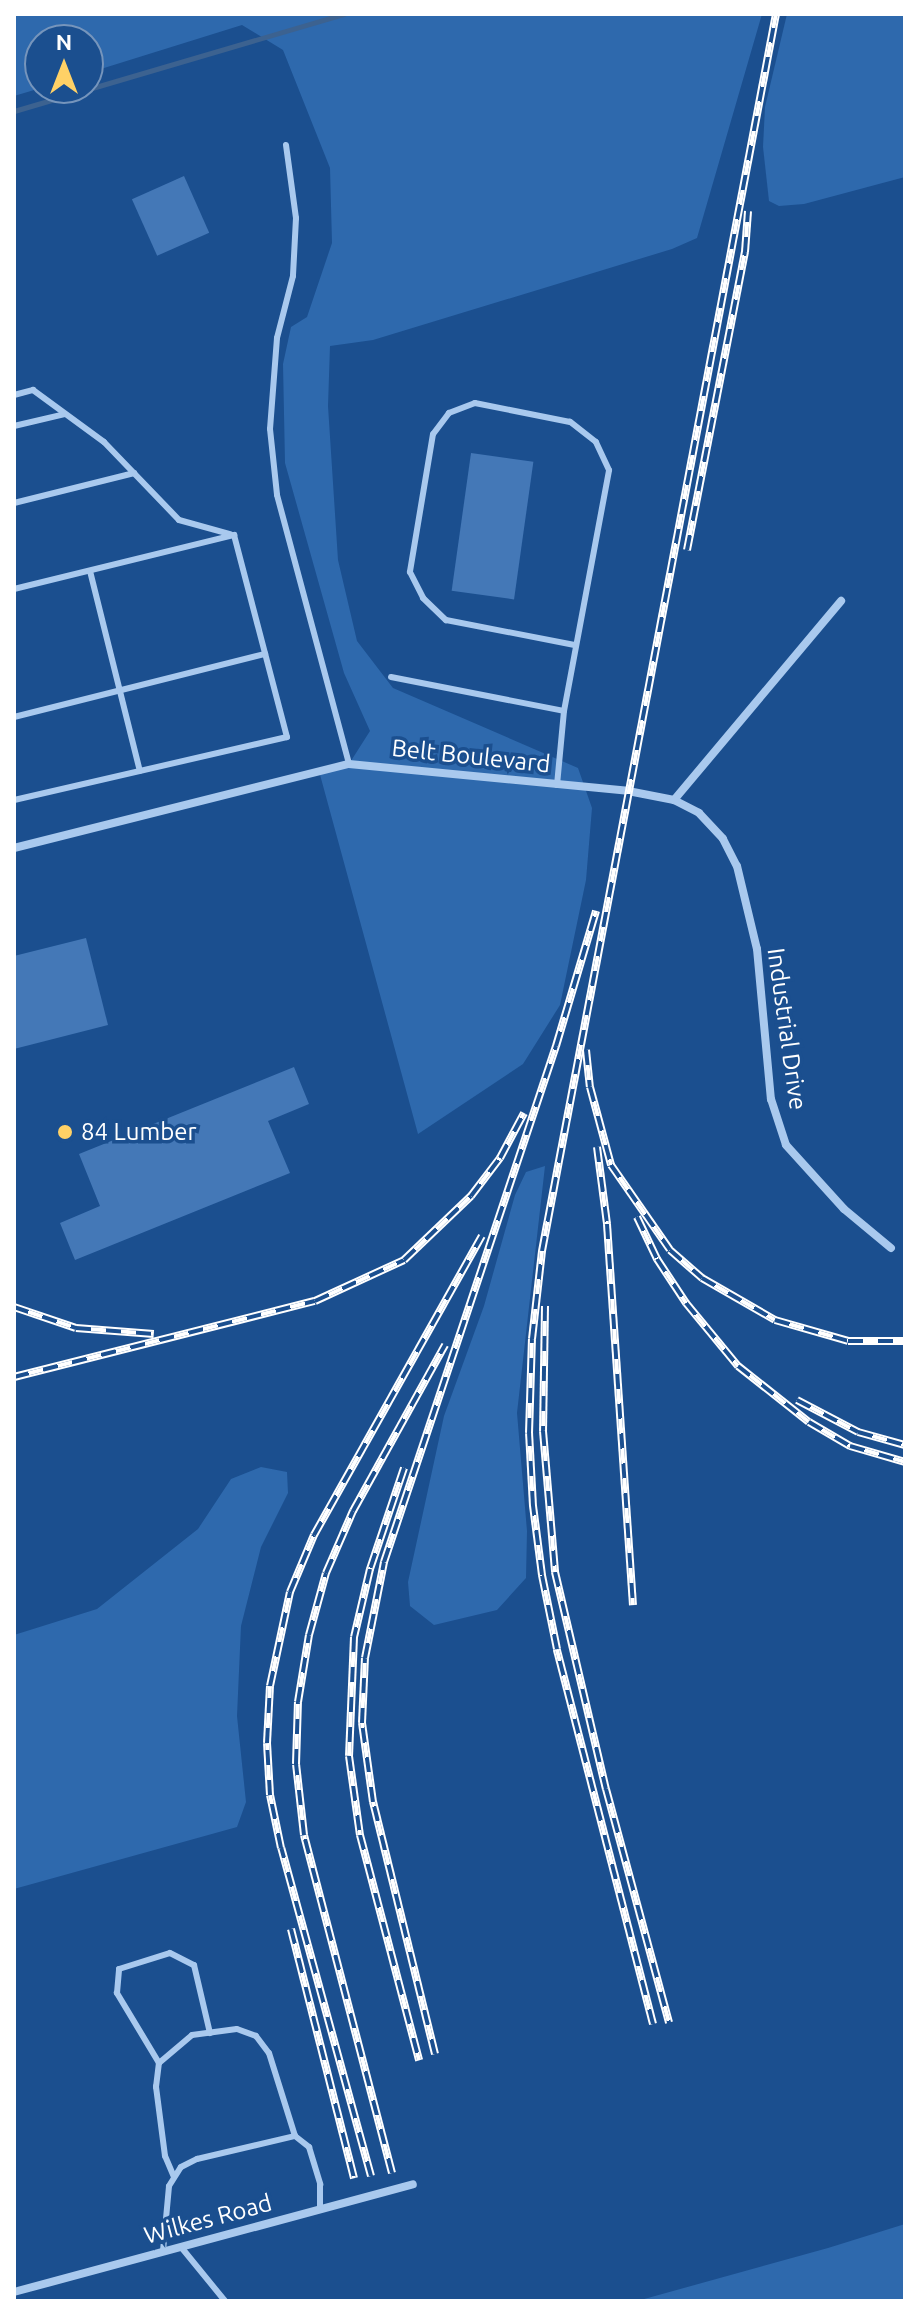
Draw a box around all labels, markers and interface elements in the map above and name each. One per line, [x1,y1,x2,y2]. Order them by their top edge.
north arrow [24,24,104,104]
text: N [56,29,72,54]
street label: Belt Boulevard [390,733,552,779]
street label: Industrial Drive [761,946,813,1112]
place label: 84 Lumber [81,1118,197,1146]
marker: 84 Lumber [56,1123,74,1141]
street label: Wilkes Road [141,2188,275,2250]

